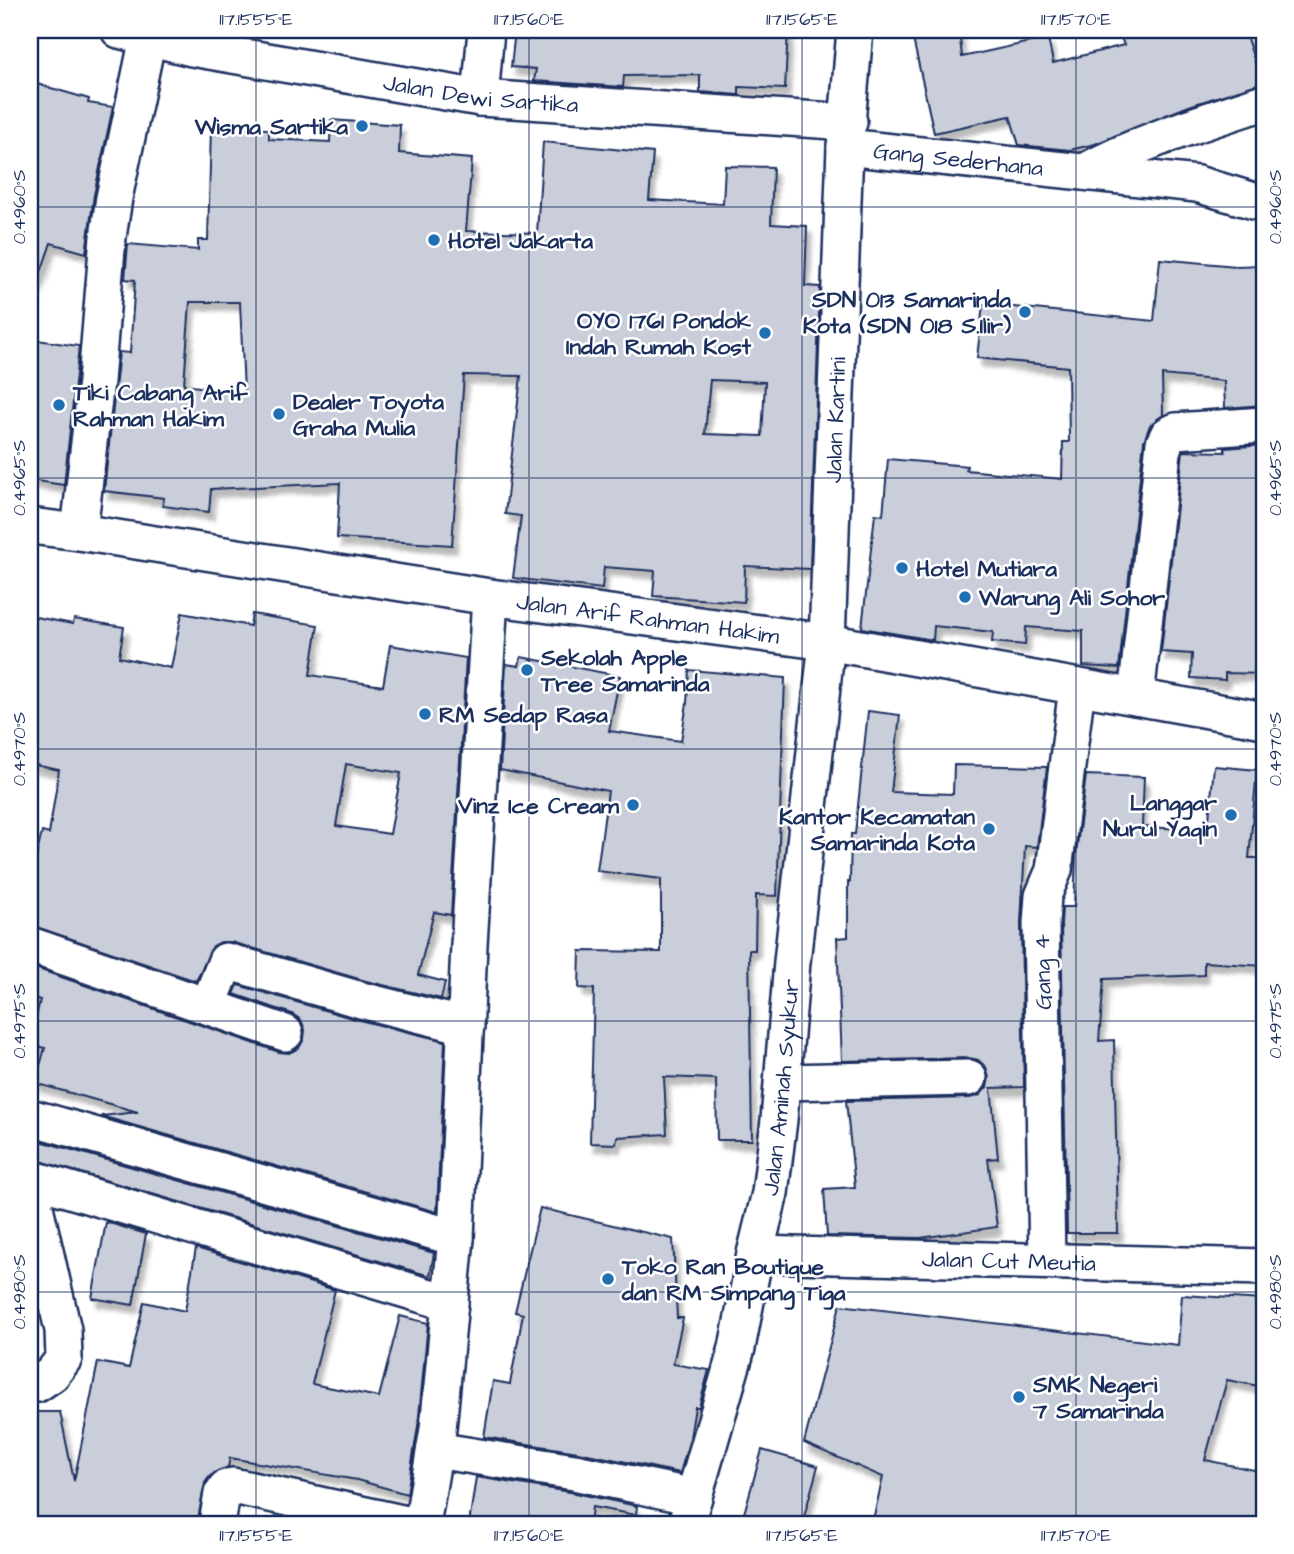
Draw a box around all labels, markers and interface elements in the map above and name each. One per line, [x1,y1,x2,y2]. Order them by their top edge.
text: 117.1555°E [219,7,293,32]
text: 117.1560°E [494,7,565,32]
text: 117.1565°E [766,7,838,32]
text: 117.1570°E [1041,7,1111,32]
street label: Jalan Dewi Sartika [381,67,580,121]
place label: Wisma Sartika [194,111,348,143]
marker: Wisma Sartika [354,118,370,134]
street label: Gang Sederhana [872,135,1045,185]
text: 0.4960°S [7,170,32,244]
text: 0.4960°S [1263,170,1288,244]
place label: Hotel Jakarta [448,225,593,257]
marker: Hotel Jakarta [426,232,442,248]
place label: SDN 013 Samarinda Kota (SDN 018 S.Ilir) [803,284,1011,342]
marker: SDN 013 Samarinda Kota (SDN 018 S.Ilir) [1017,304,1033,320]
place label: OYO 1761 Pondok Indah Rumah Kost [566,305,752,363]
marker: OYO 1761 Pondok Indah Rumah Kost [757,325,773,341]
street label: Jalan Kartini [818,356,854,484]
place label: Tiki Cabang Arif Rahman Hakim [72,377,249,435]
place label: Dealer Toyota Graha Mulia [293,386,444,444]
marker: Tiki Cabang Arif Rahman Hakim [51,397,67,413]
marker: Dealer Toyota Graha Mulia [271,406,287,422]
text: 0.4965°S [7,440,32,516]
text: 0.4965°S [1263,440,1288,516]
place label: Hotel Mutiara [916,553,1057,585]
marker: Hotel Mutiara [894,560,910,576]
place label: Warung Ali Sohor [978,582,1165,615]
street label: Jalan Arif Rahman Hakim [515,586,781,652]
marker: Warung Ali Sohor [957,589,973,605]
place label: Sekolah Apple Tree Samarinda [540,642,710,700]
marker: Sekolah Apple Tree Samarinda [519,662,535,678]
place label: RM Sedap Rasa [439,699,608,731]
marker: RM Sedap Rasa [417,706,433,722]
text: 0.4970°S [7,712,32,786]
text: 0.4970°S [1263,712,1288,786]
place label: Langgar Nurul Yaqin [1103,787,1217,845]
place label: Vinz Ice Cream [457,790,620,822]
marker: Vinz Ice Cream [625,797,641,813]
place label: Kantor Kecamatan Samarinda Kota [779,801,975,859]
marker: Langgar Nurul Yaqin [1223,807,1239,823]
marker: Kantor Kecamatan Samarinda Kota [981,821,997,837]
street label: Gang 4 [1026,933,1061,1010]
street label: Jalan Aminah Syukur [755,978,808,1198]
text: 0.4975°S [7,983,32,1059]
text: 0.4975°S [1263,983,1288,1059]
street label: Jalan Cut Meutia [921,1243,1097,1280]
place label: Toko Ran Boutique dan RM Simpang Tiga [621,1251,846,1310]
text: 0.4980°S [7,1255,32,1329]
text: 0.4980°S [1263,1255,1288,1329]
marker: Toko Ran Boutique dan RM Simpang Tiga [600,1271,616,1287]
place label: SMK Negeri 7 Samarinda [1032,1369,1164,1427]
marker: SMK Negeri 7 Samarinda [1011,1389,1027,1405]
text: 117.1555°E [219,1523,293,1548]
text: 117.1560°E [494,1523,565,1548]
text: 117.1565°E [766,1523,838,1548]
text: 117.1570°E [1041,1523,1111,1548]

